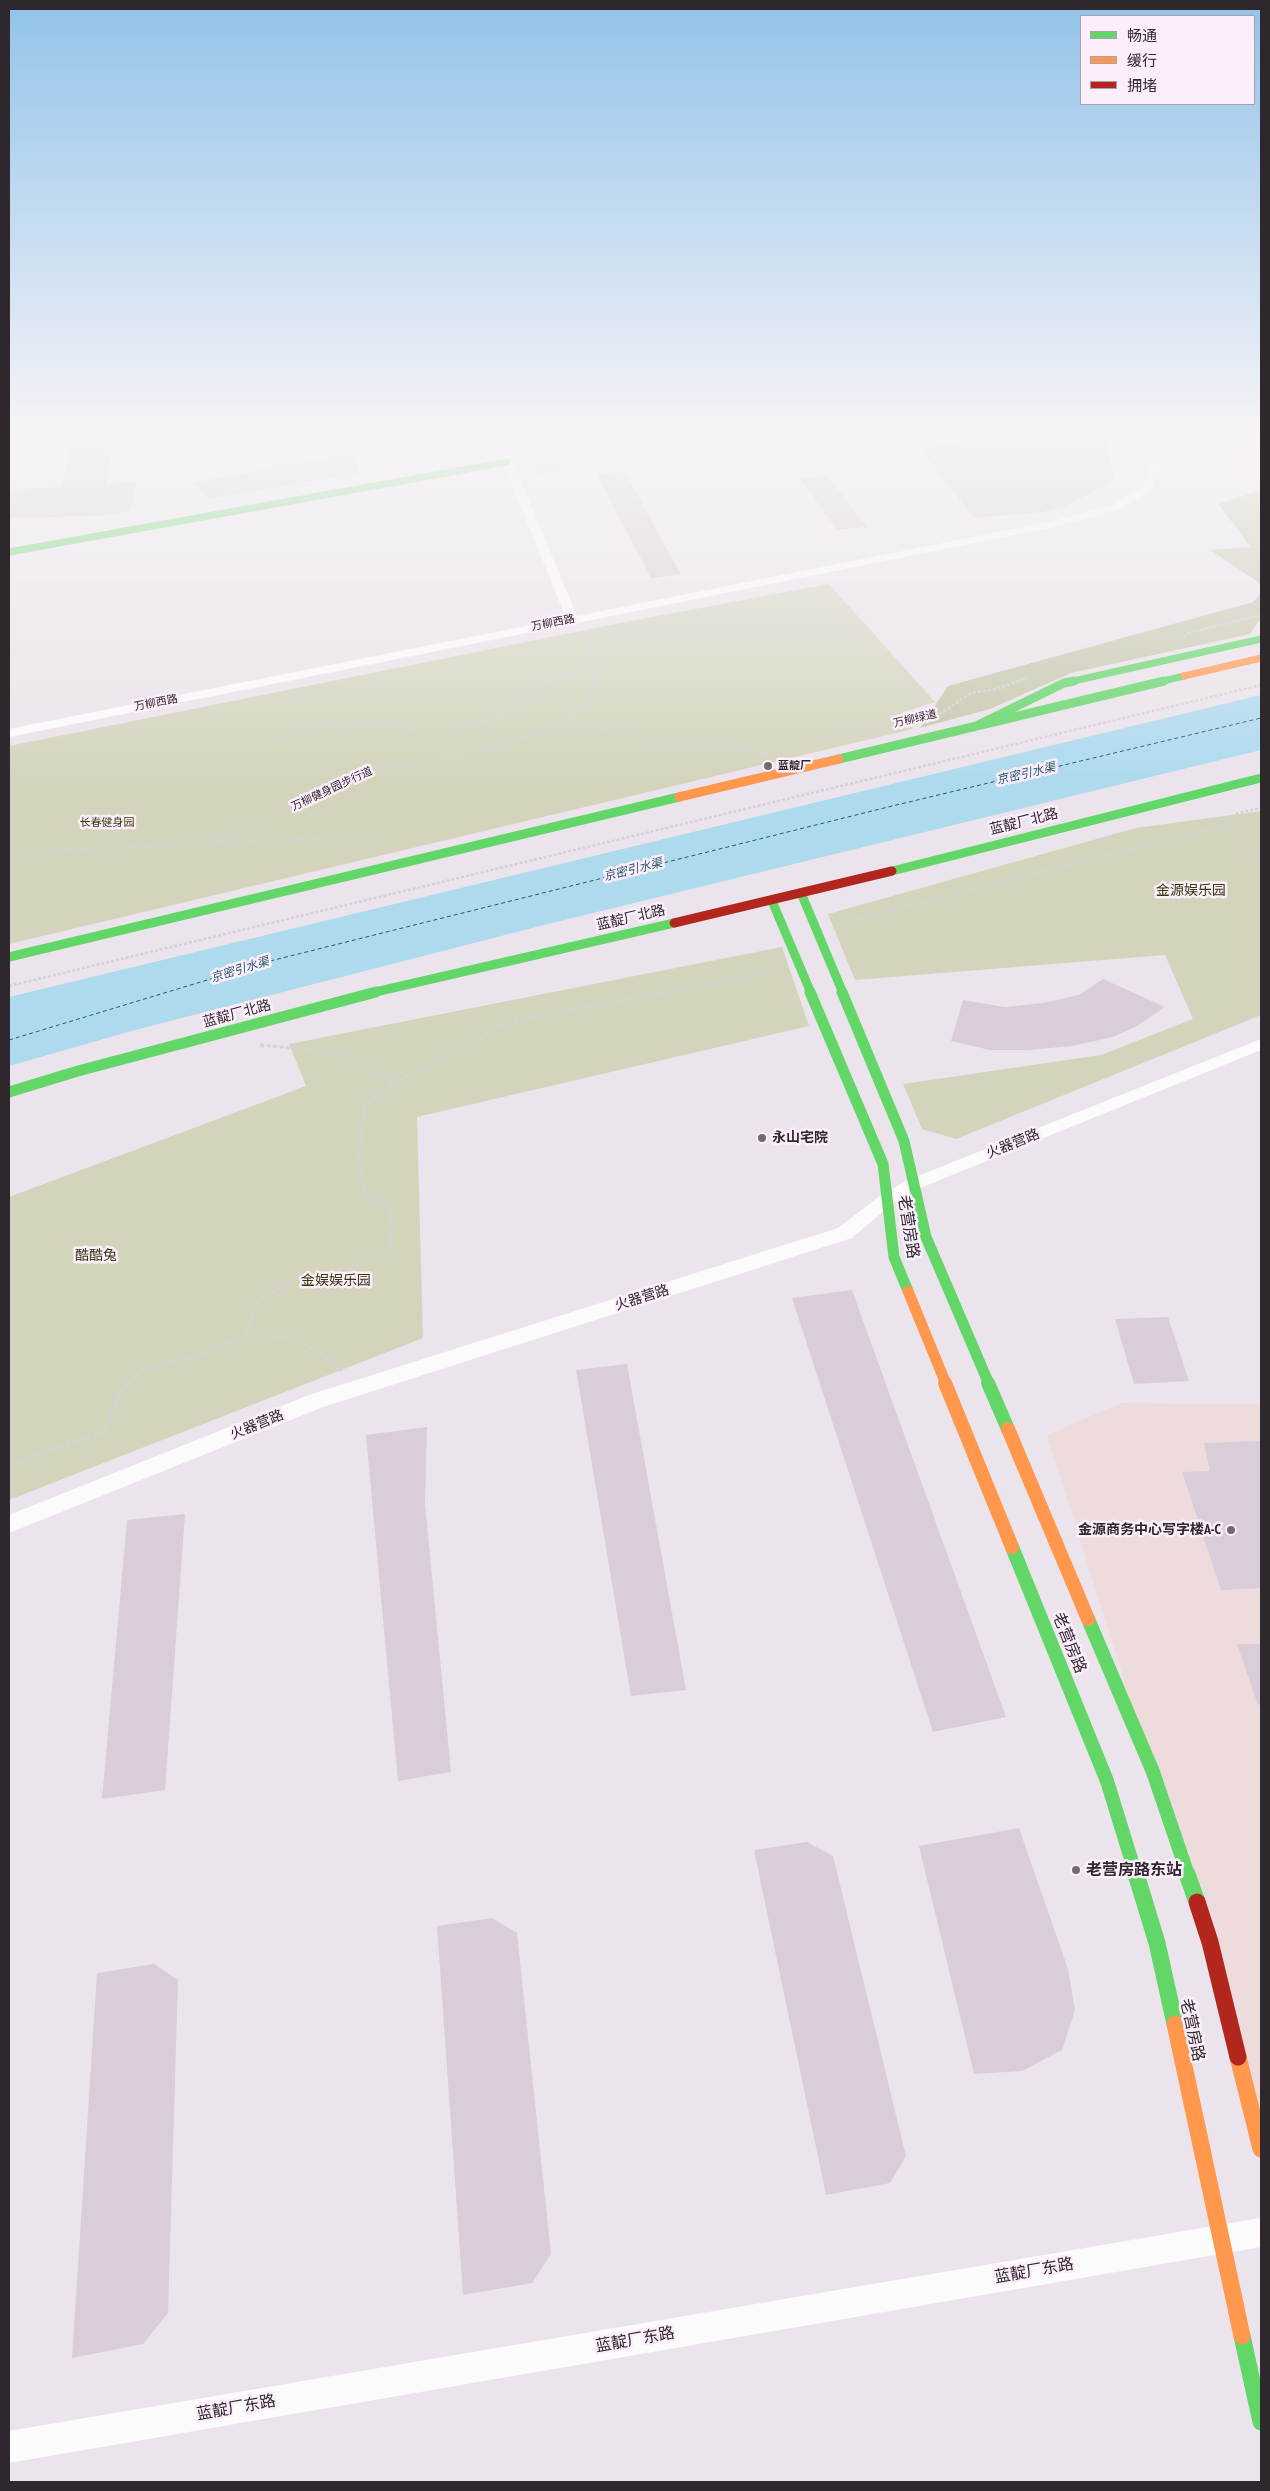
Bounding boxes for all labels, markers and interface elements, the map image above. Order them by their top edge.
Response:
legend [1080,15,1255,105]
text: 畅通 [1127,26,1157,45]
text: 缓行 [1127,51,1157,70]
text: 拥堵 [1127,76,1157,95]
street label: 万柳西路 [530,612,576,634]
street label: 万柳西路 [133,692,179,714]
street label: 万柳绿道 [892,708,938,730]
place label: 蓝靛厂 [778,759,811,773]
marker: 蓝靛厂 [762,760,774,772]
water label: 京密引水渠 [995,760,1057,788]
street label: 万柳健身园步行道 [289,764,375,814]
street label: 蓝靛厂北路 [988,805,1060,839]
park label: 长春健身园 [80,816,134,830]
water label: 京密引水渠 [602,856,664,884]
park label: 金源娱乐园 [1156,883,1226,899]
street label: 蓝靛厂北路 [595,902,667,934]
water label: 京密引水渠 [209,954,271,986]
street label: 蓝靛厂北路 [201,997,273,1031]
street label: 火器营路 [984,1126,1042,1162]
place label: 永山宅院 [772,1130,828,1146]
marker: 永山宅院 [756,1132,768,1144]
street label: 老营房路 [894,1194,922,1260]
park label: 酷酷兔 [75,1248,117,1264]
park label: 金娱娱乐园 [301,1273,371,1289]
street label: 火器营路 [613,1282,671,1314]
street label: 火器营路 [228,1407,286,1443]
place label: 金源商务中心写字楼A-C [1078,1522,1221,1538]
marker: 金源商务中心写字楼A-C [1225,1524,1237,1536]
street label: 老营房路 [1048,1610,1090,1676]
place label: 老营房路东站 [1086,1860,1182,1880]
marker: 老营房路东站 [1070,1864,1082,1876]
street label: 老营房路 [1176,1997,1208,2063]
street label: 蓝靛厂东路 [993,2255,1075,2287]
street label: 蓝靛厂东路 [594,2324,676,2356]
street label: 蓝靛厂东路 [195,2392,277,2424]

